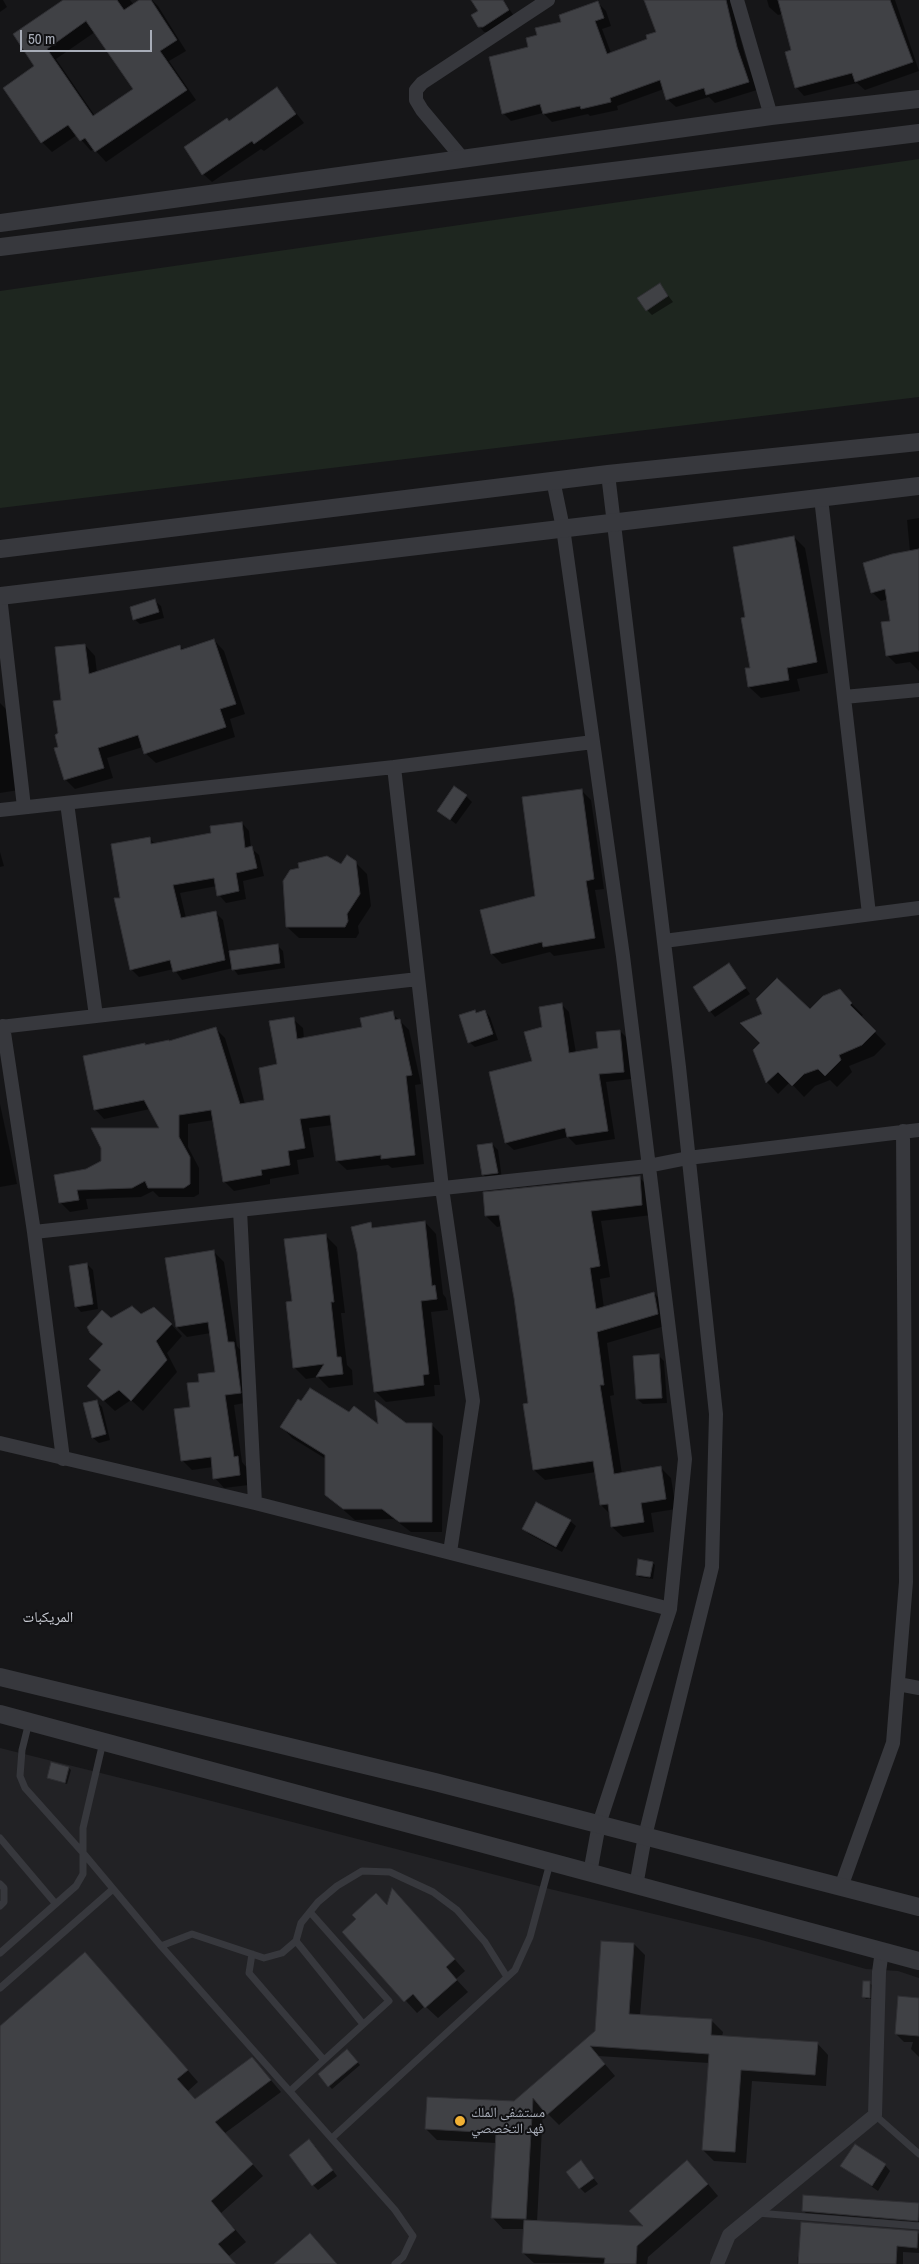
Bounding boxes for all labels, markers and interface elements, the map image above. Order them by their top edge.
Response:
scale bar [22,20,155,52]
text: 50 m [28,28,55,49]
district label: المريكبات [23,1609,73,1627]
place label: مستشفى الملك فهد التخصصي [471,2105,545,2138]
marker: مستشفى الملك فهد التخصصي [453,2114,467,2128]

